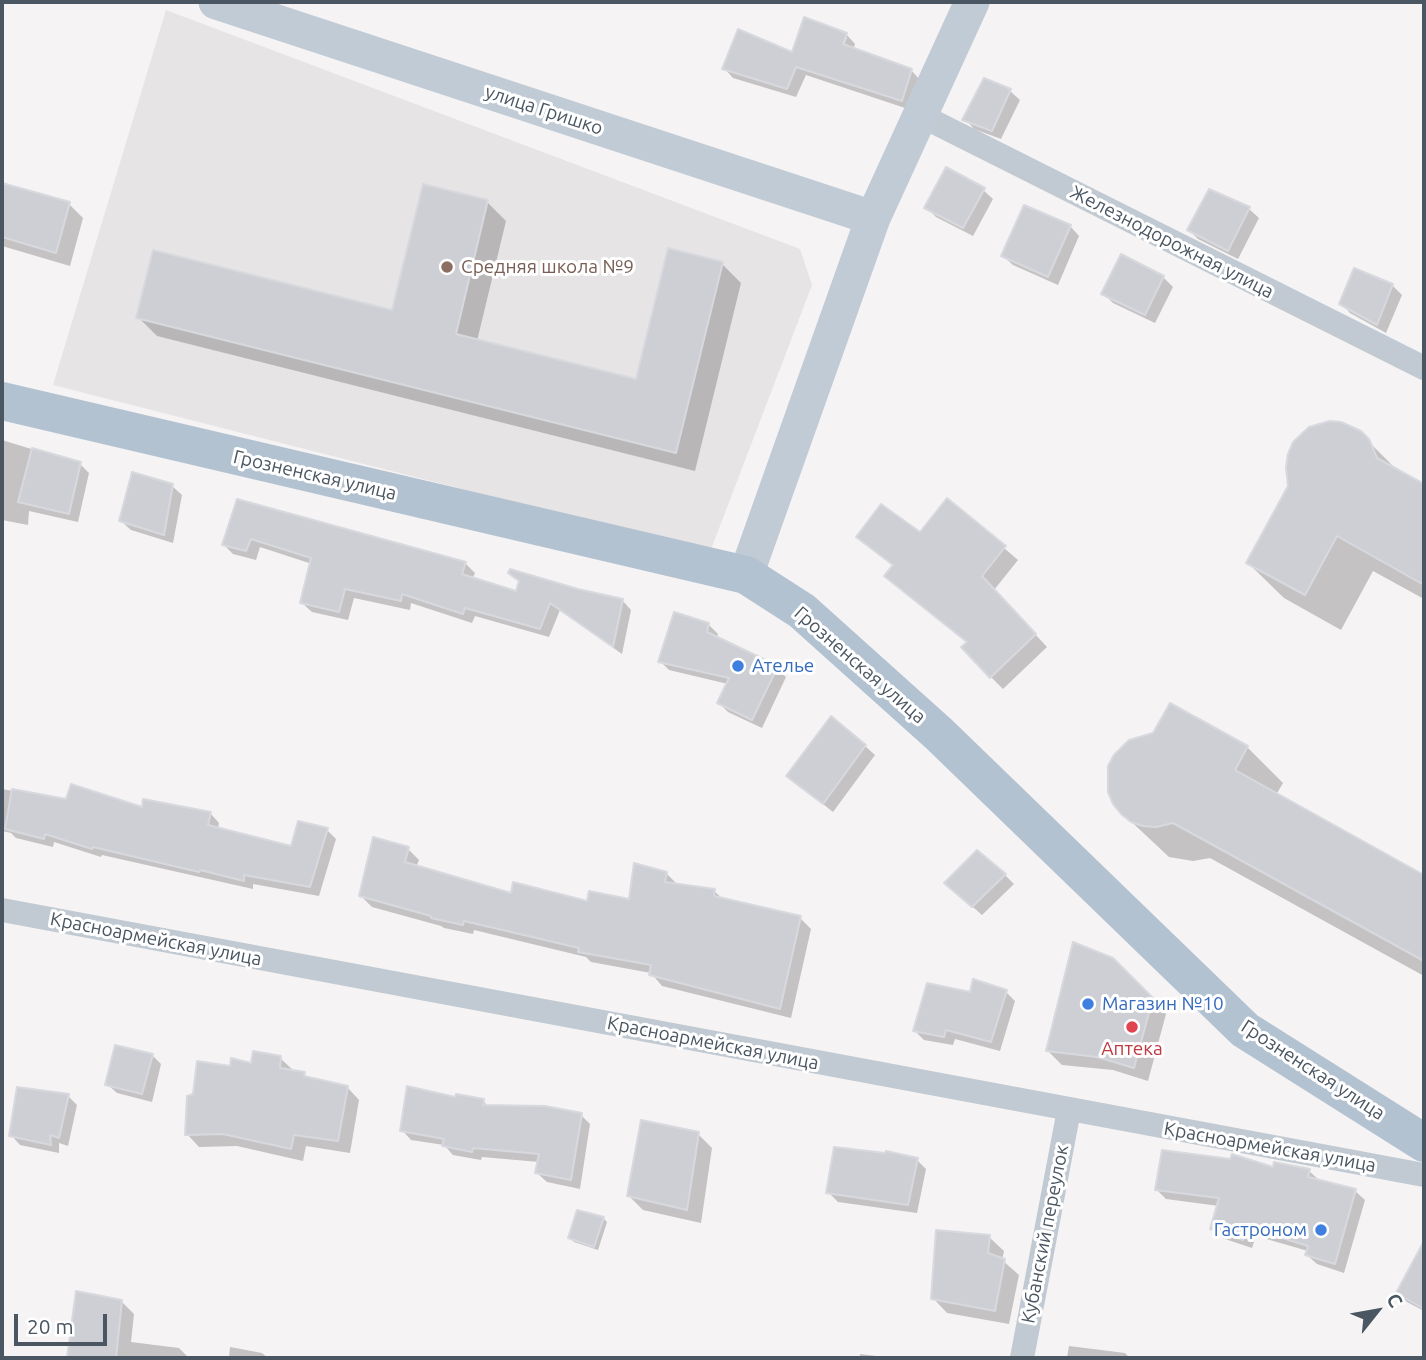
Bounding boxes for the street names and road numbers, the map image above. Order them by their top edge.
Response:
street label: улица Гришко [482,80,606,140]
street label: Железнодорожная улица [1066,181,1278,303]
street label: Грозненская улица [231,445,399,505]
street label: Грозненская улица [790,602,930,728]
street label: Красноармейская улица [48,907,264,971]
street label: Красноармейская улица [605,1011,821,1075]
street label: Грозненская улица [1237,1015,1389,1125]
street label: Красноармейская улица [1162,1117,1378,1177]
street label: Кубанский переулок [1017,1143,1073,1325]

